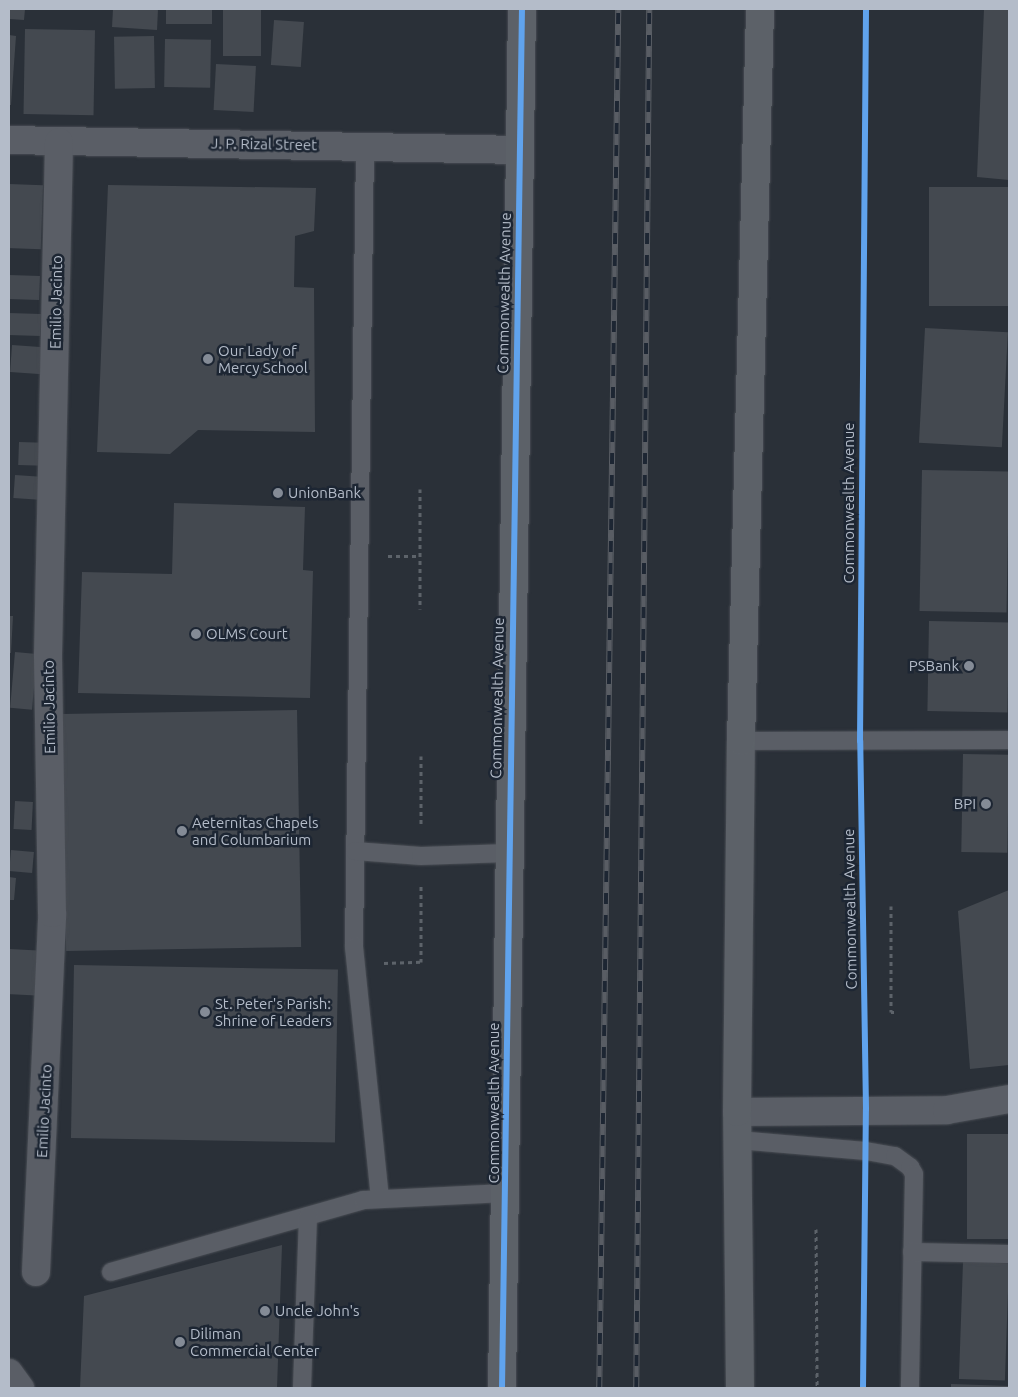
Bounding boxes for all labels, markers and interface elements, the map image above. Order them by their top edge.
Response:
street label: J. P. Rizal Street [211,134,317,154]
street label: Commonwealth Avenue [494,212,514,374]
street label: Emilio Jacinto [46,255,66,349]
place label: Our Lady of Mercy School [218,341,308,376]
marker: Our Lady of Mercy School [202,353,214,365]
street label: Commonwealth Avenue [840,422,858,584]
place label: UnionBank [288,484,361,502]
marker: UnionBank [272,487,284,499]
street label: Commonwealth Avenue [487,617,507,779]
place label: OLMS Court [206,625,288,643]
marker: OLMS Court [190,628,202,640]
place label: PSBank [909,657,959,675]
street label: Emilio Jacinto [39,660,59,754]
marker: PSBank [963,660,975,672]
place label: BPI [954,795,976,813]
marker: BPI [980,798,992,810]
place label: Aeternitas Chapels and Columbarium [192,813,319,848]
marker: Aeternitas Chapels and Columbarium [176,825,188,837]
street label: Commonwealth Avenue [840,828,860,990]
place label: St. Peter's Parish: Shrine of Leaders [215,994,332,1029]
marker: St. Peter's Parish: Shrine of Leaders [199,1006,211,1018]
street label: Commonwealth Avenue [485,1022,503,1184]
street label: Emilio Jacinto [33,1064,55,1158]
place label: Uncle John's [275,1302,360,1320]
marker: Uncle John's [259,1305,271,1317]
place label: Diliman Commercial Center [190,1324,319,1359]
marker: Diliman Commercial Center [174,1336,186,1348]

